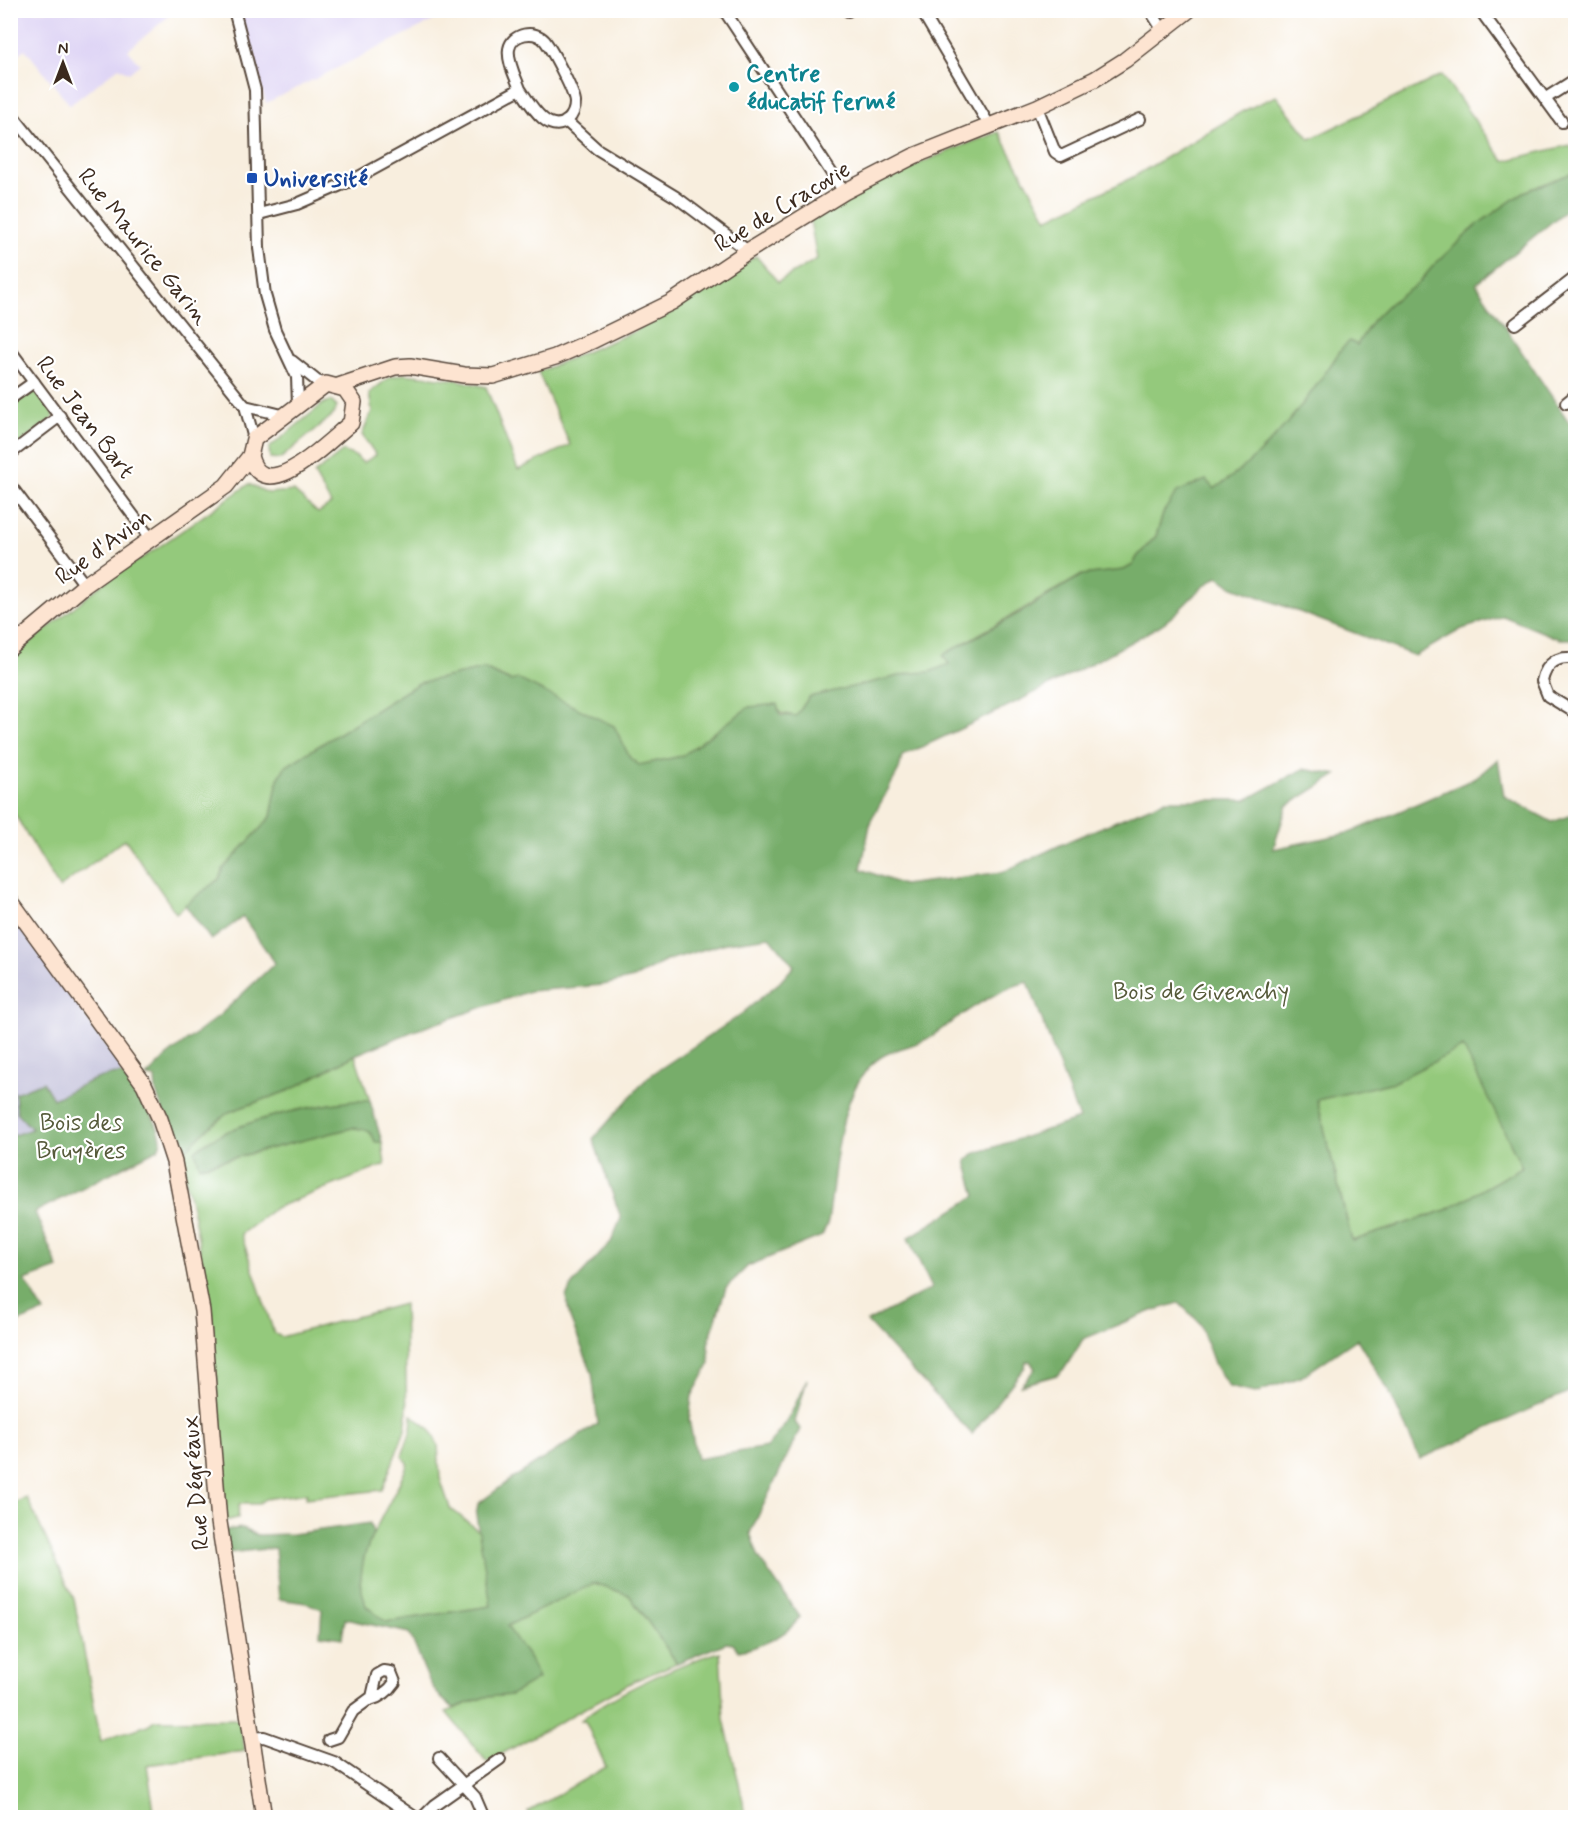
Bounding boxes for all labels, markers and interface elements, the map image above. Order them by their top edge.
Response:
north arrow [33,33,93,93]
text: N [58,39,68,60]
place label: Centre éducatif fermé [746,59,896,118]
marker: Centre éducatif fermé [727,80,741,94]
street label: Rue de Cracovie [709,154,857,260]
street label: Rue Maurice Garin [70,162,216,332]
place label: Université [264,164,368,195]
marker: Université [245,171,259,185]
street label: Rue Jean Bart [28,350,141,486]
street label: Rue d'Avion [49,502,159,593]
park label: Bois de Givenchy [1113,977,1289,1008]
park label: Bois des Bruyères [36,1108,126,1167]
street label: Rue Dégréaux [175,1414,218,1551]

